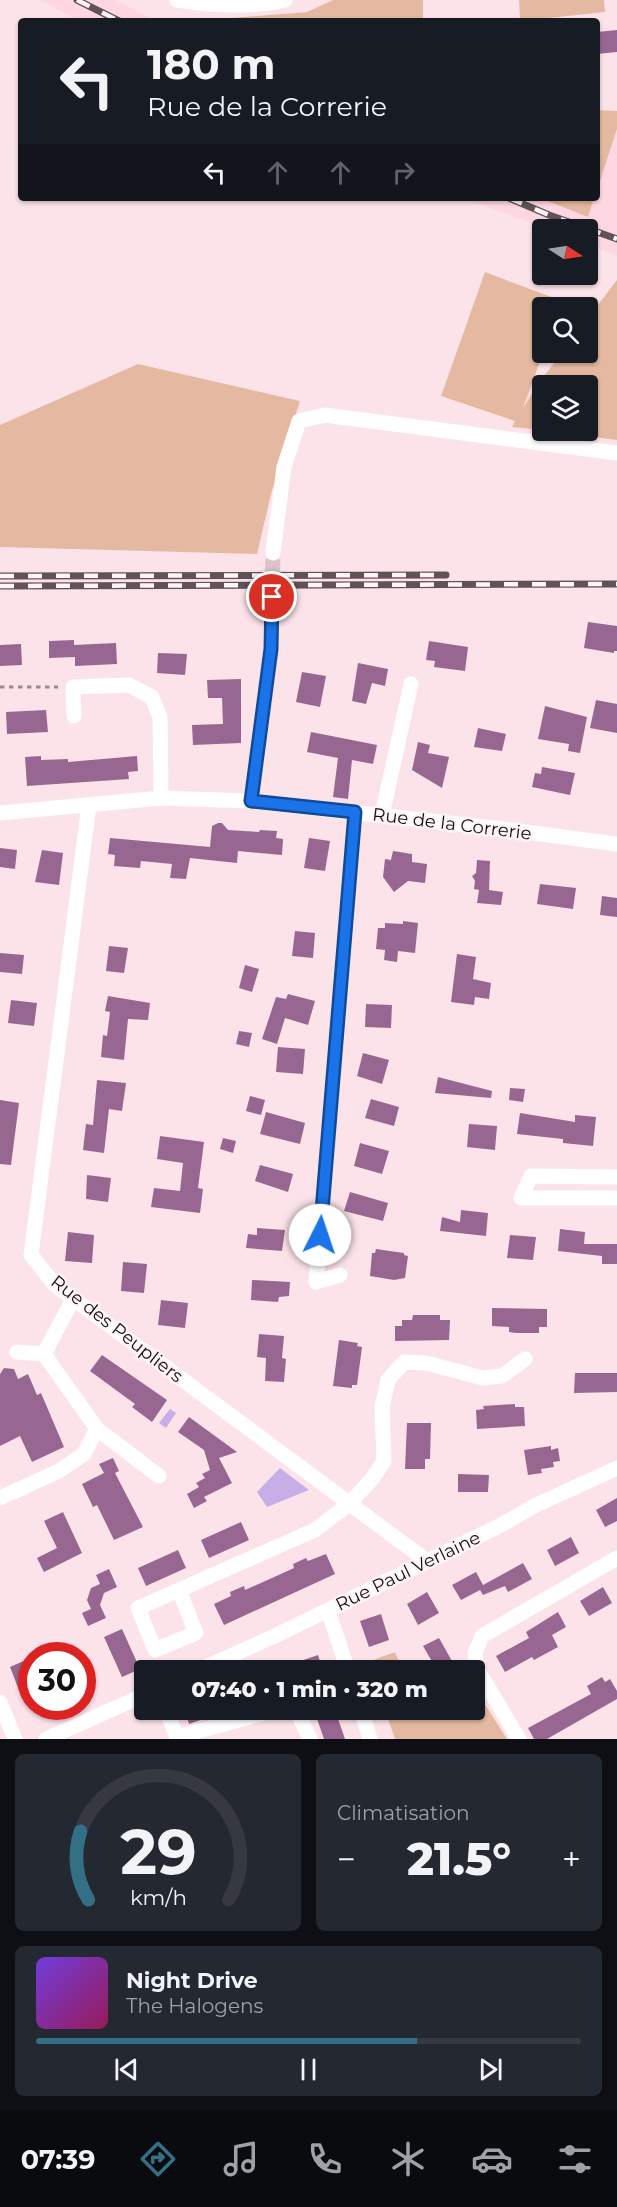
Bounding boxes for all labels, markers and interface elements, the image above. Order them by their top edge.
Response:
text: 180 m [147,38,276,90]
icon: left [48,42,126,120]
text: Rue de la Correrie [147,90,387,123]
icon: left [198,156,231,189]
icon: ahead [261,156,294,189]
icon: ahead [324,156,357,189]
icon: right [387,156,420,189]
north arrow [532,219,598,285]
map controls [532,219,598,441]
button: search [532,297,598,363]
button: layers [532,375,598,441]
pin [246,571,297,622]
icon: arrive [255,580,288,613]
street label: Rue de la Correrie [371,803,533,845]
position arrow [288,1203,352,1267]
street label: Rue des Peupliers [47,1271,188,1388]
street label: Rue Paul Verlaine [332,1526,484,1616]
speed limit sign: 30 [18,1642,96,1720]
text: 07:40 · 1 min · 320 m [191,1676,428,1703]
text: Climatisation [337,1801,470,1825]
text: 29 [120,1814,196,1890]
text: 21.5° [407,1831,511,1886]
text: − [337,1839,356,1879]
text: + [562,1839,581,1879]
text: km/h [129,1884,187,1910]
text: Night Drive [126,1967,258,1994]
text: The Halogens [126,1994,263,2018]
icon: previous [110,2053,143,2086]
icon: pause [292,2053,325,2086]
icon: next [474,2053,507,2086]
icon: directions [137,2138,179,2180]
icon: music [220,2138,262,2180]
icon: phone [304,2138,346,2180]
icon: climate [387,2138,429,2180]
icon: car [471,2138,513,2180]
icon: filters [554,2138,596,2180]
text: 07:39 [21,2143,95,2176]

